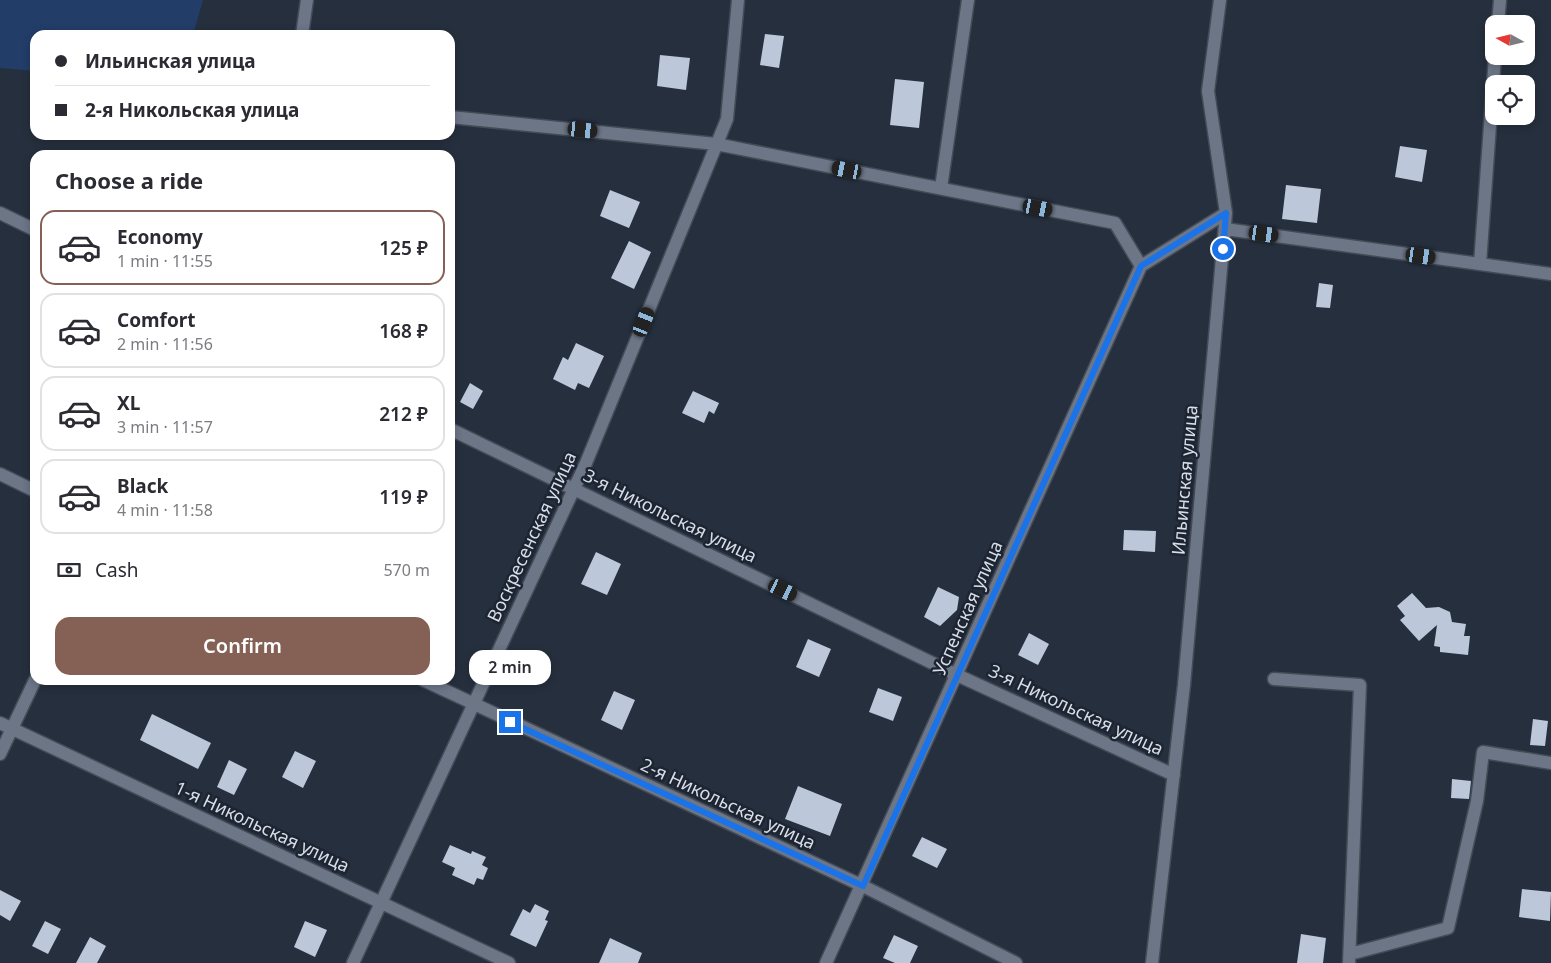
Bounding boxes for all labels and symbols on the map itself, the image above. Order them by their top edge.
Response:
north arrow [1485,15,1535,65]
car [567,121,598,139]
car [830,160,863,180]
car [1021,198,1054,218]
car [1248,224,1279,244]
route start [1212,238,1234,260]
car [1405,246,1436,266]
car [631,305,656,339]
street label: Ильинская улица [1165,404,1203,556]
street label: Воскресенская улица [481,447,581,626]
street label: 3-я Никольская улица [580,463,761,568]
street label: Успенская улица [927,537,1008,679]
car [766,577,799,603]
callout: 2 min [469,650,551,684]
street label: 3-я Никольская улица [985,658,1168,760]
route end [499,711,521,733]
street label: 2-я Никольская улица [637,752,820,854]
street label: 1-я Никольская улица [171,775,354,877]

